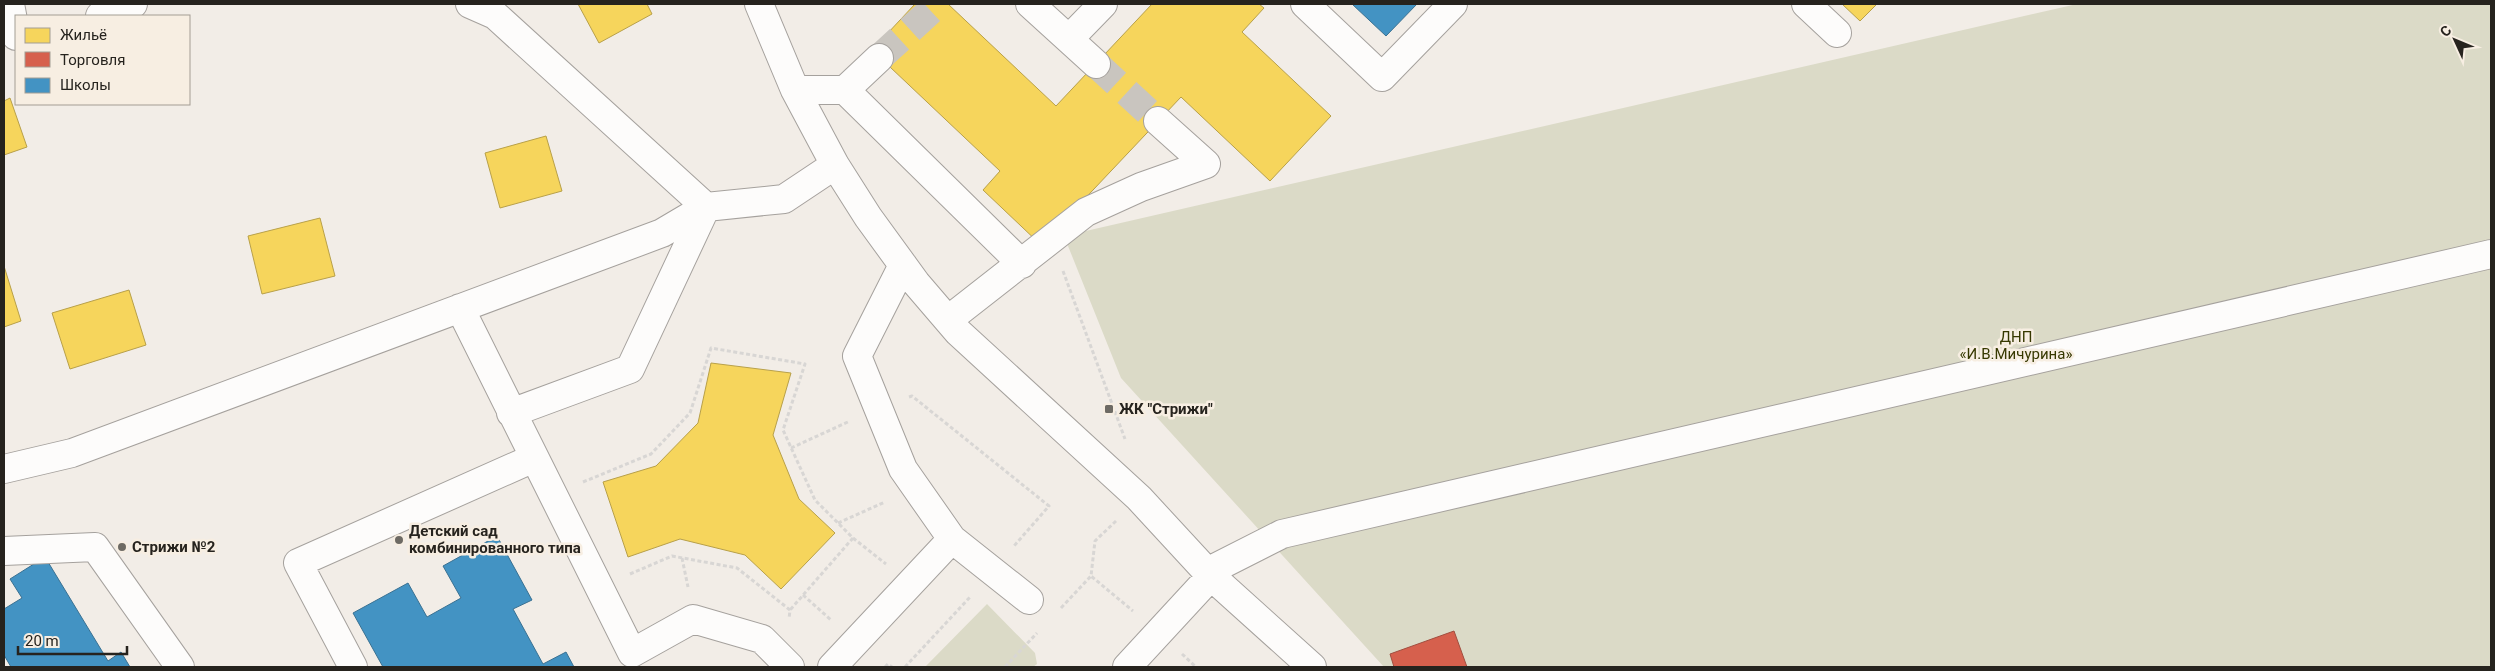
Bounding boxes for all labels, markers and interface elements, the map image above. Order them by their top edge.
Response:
legend [15,15,190,105]
north arrow [2430,15,2480,65]
text: С [2437,22,2455,40]
text: Жильё [60,26,107,44]
text: Торговля [60,51,125,69]
text: Школы [60,76,111,94]
park label: ДНП «И.В.Мичурина» [1960,328,2072,363]
place label: ЖК "Стрижи" [1119,400,1213,418]
marker: ЖК "Стрижи" [1103,403,1115,415]
place label: Детский сад комбинированного типа [409,522,581,557]
marker: Детский сад комбинированного типа [393,534,405,546]
place label: Стрижи №2 [132,538,216,556]
marker: Стрижи №2 [116,541,128,553]
scale bar [18,624,126,656]
text: 20 m [25,632,59,650]

